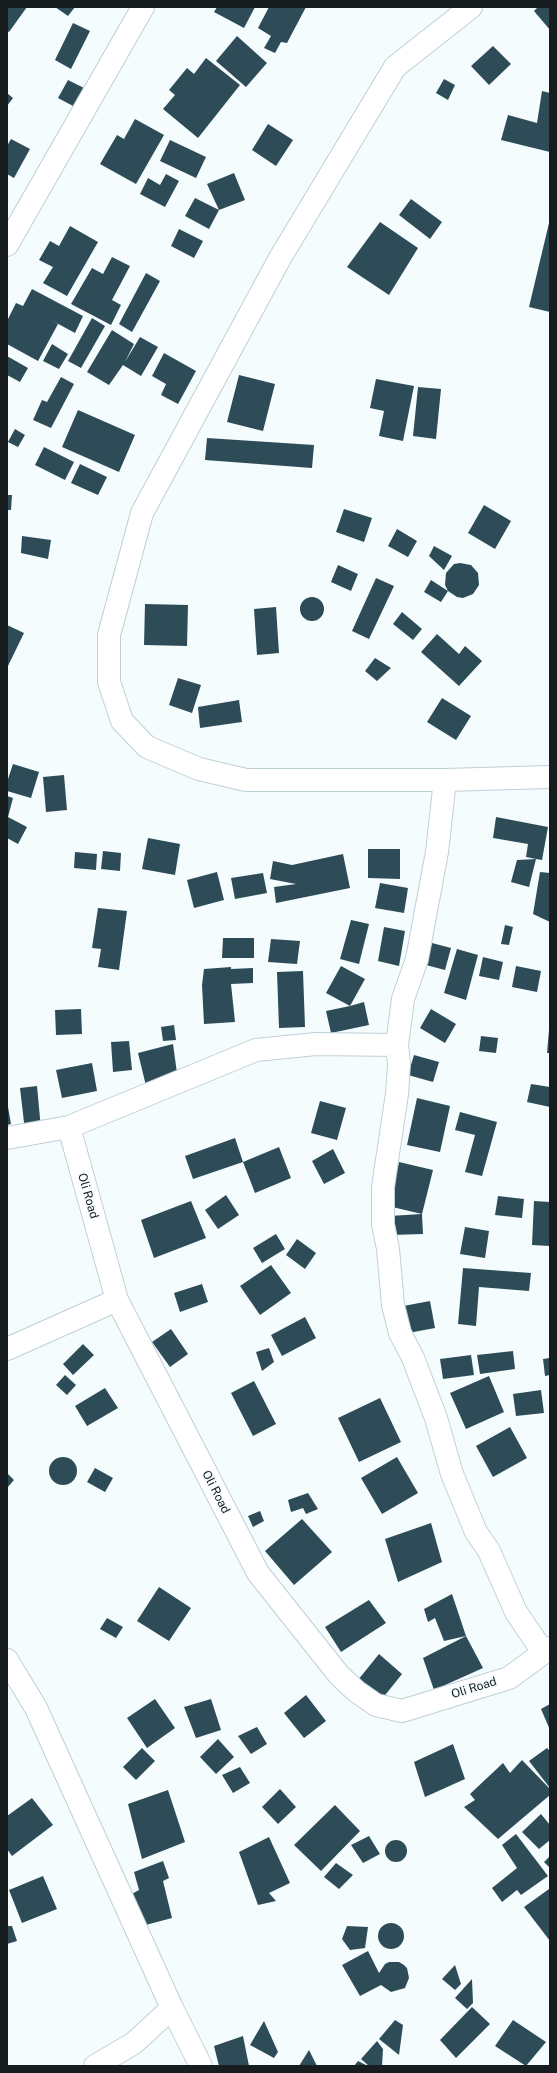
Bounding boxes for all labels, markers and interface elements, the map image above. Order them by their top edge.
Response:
street label: Oli Road [75,1172,101,1220]
street label: Oli Road [199,1468,233,1516]
street label: Oli Road [450,1674,498,1702]

